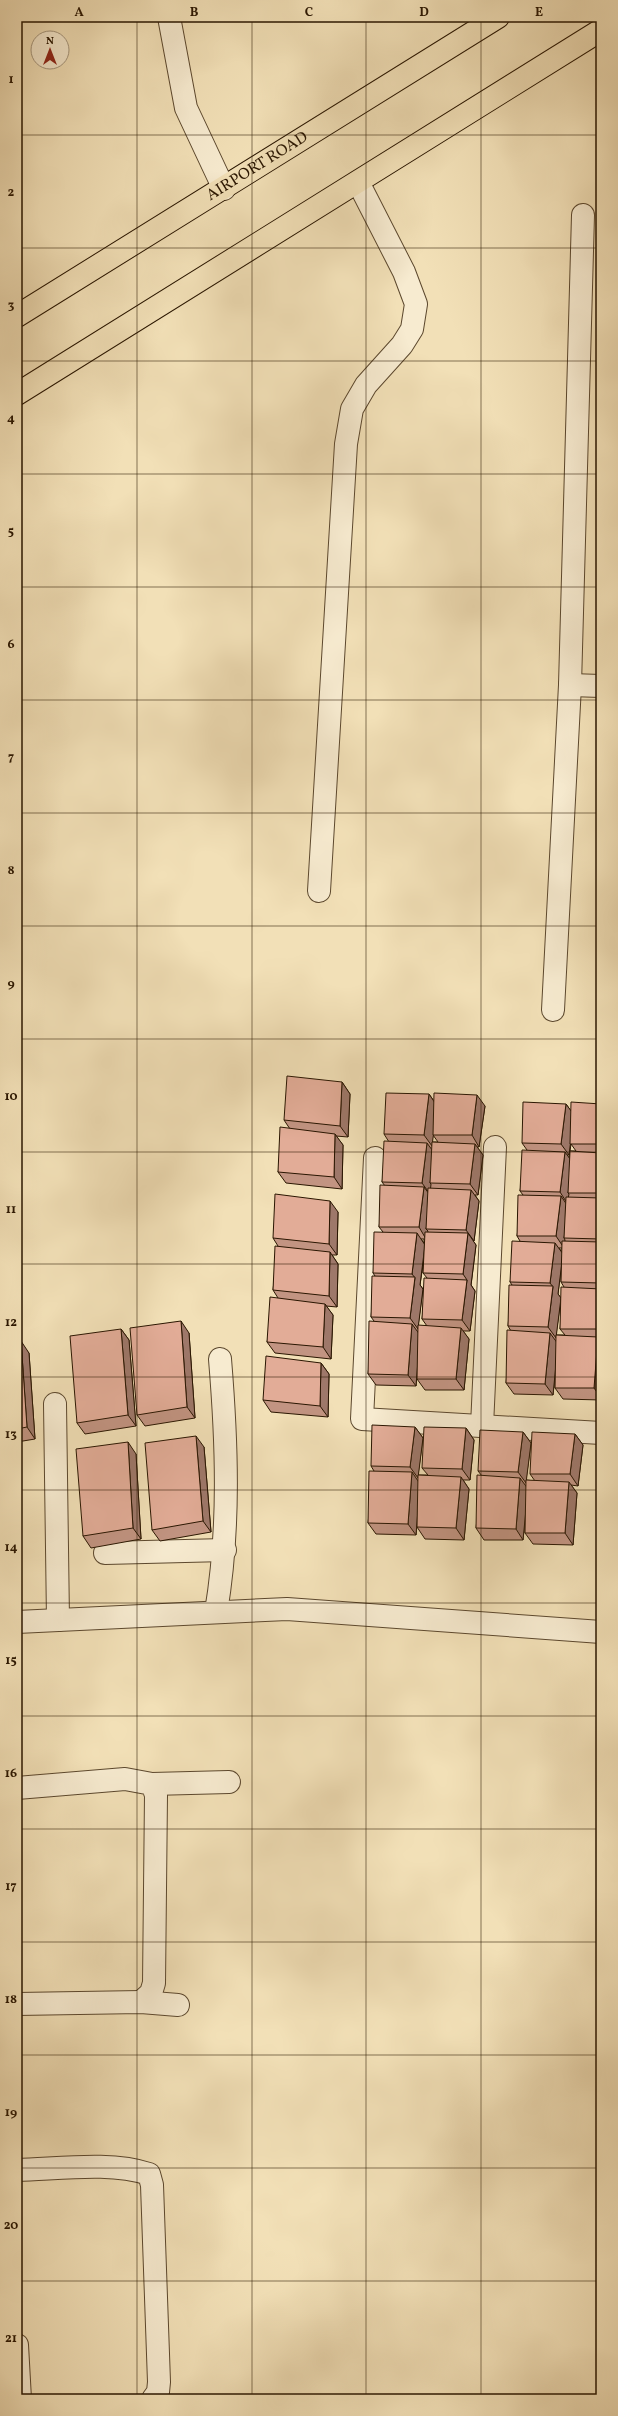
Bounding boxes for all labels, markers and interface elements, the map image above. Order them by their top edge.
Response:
text: A [74,4,84,22]
text: B [190,4,199,22]
text: C [305,4,313,22]
text: D [419,4,429,22]
text: E [535,4,543,22]
north arrow [30,30,70,70]
text: N [46,34,54,49]
text: 1 [8,71,14,89]
street label: AIRPORT ROAD [202,126,313,207]
text: 2 [8,184,15,202]
text: 3 [8,297,15,315]
text: 4 [7,410,15,428]
text: 5 [8,523,14,541]
text: 6 [7,636,15,654]
text: 7 [8,749,14,767]
text: 8 [7,862,15,880]
text: 9 [7,975,15,993]
text: 10 [4,1088,18,1106]
text: 11 [6,1201,16,1219]
text: 12 [5,1314,17,1332]
text: 13 [5,1426,17,1444]
text: 14 [4,1539,18,1557]
text: 15 [5,1652,17,1670]
text: 16 [5,1765,17,1783]
text: 17 [5,1878,17,1896]
text: 18 [5,1991,17,2009]
text: 19 [5,2104,17,2122]
text: 20 [4,2217,18,2235]
text: 21 [5,2330,17,2348]

